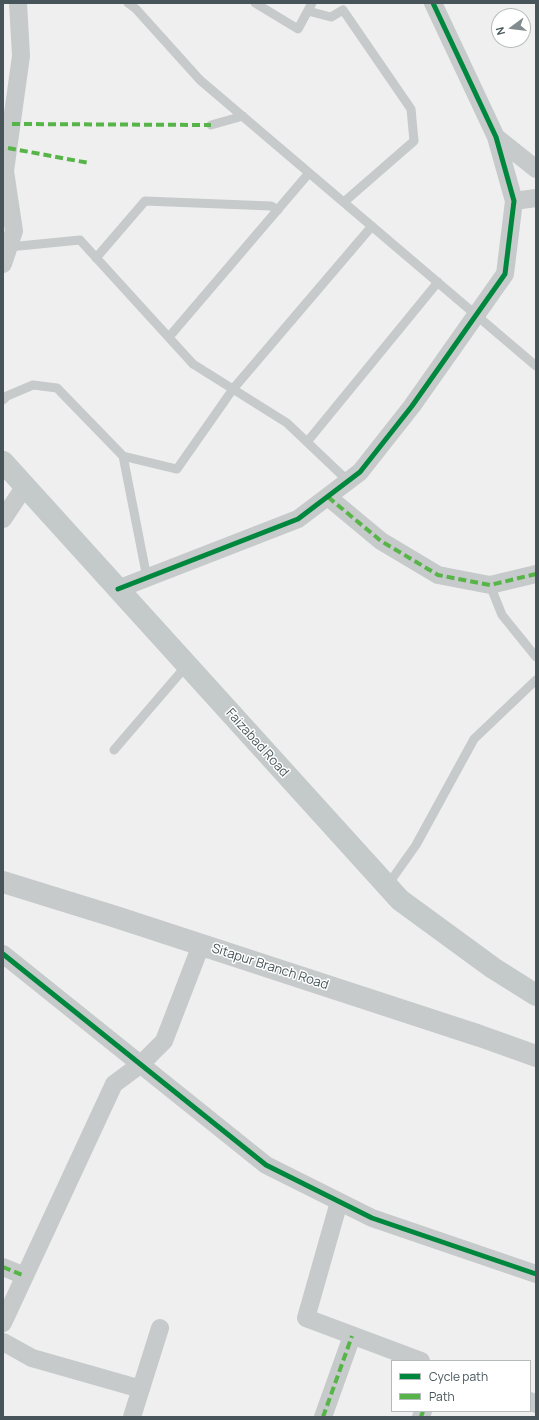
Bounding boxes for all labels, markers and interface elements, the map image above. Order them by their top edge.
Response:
north arrow [491,8,531,48]
text: N [492,25,508,37]
street label: Faizabad Road [222,706,292,780]
street label: Sitapur Branch Road [210,941,330,993]
legend [391,1360,531,1412]
text: Cycle path [429,1368,488,1385]
text: Path [429,1388,455,1405]

